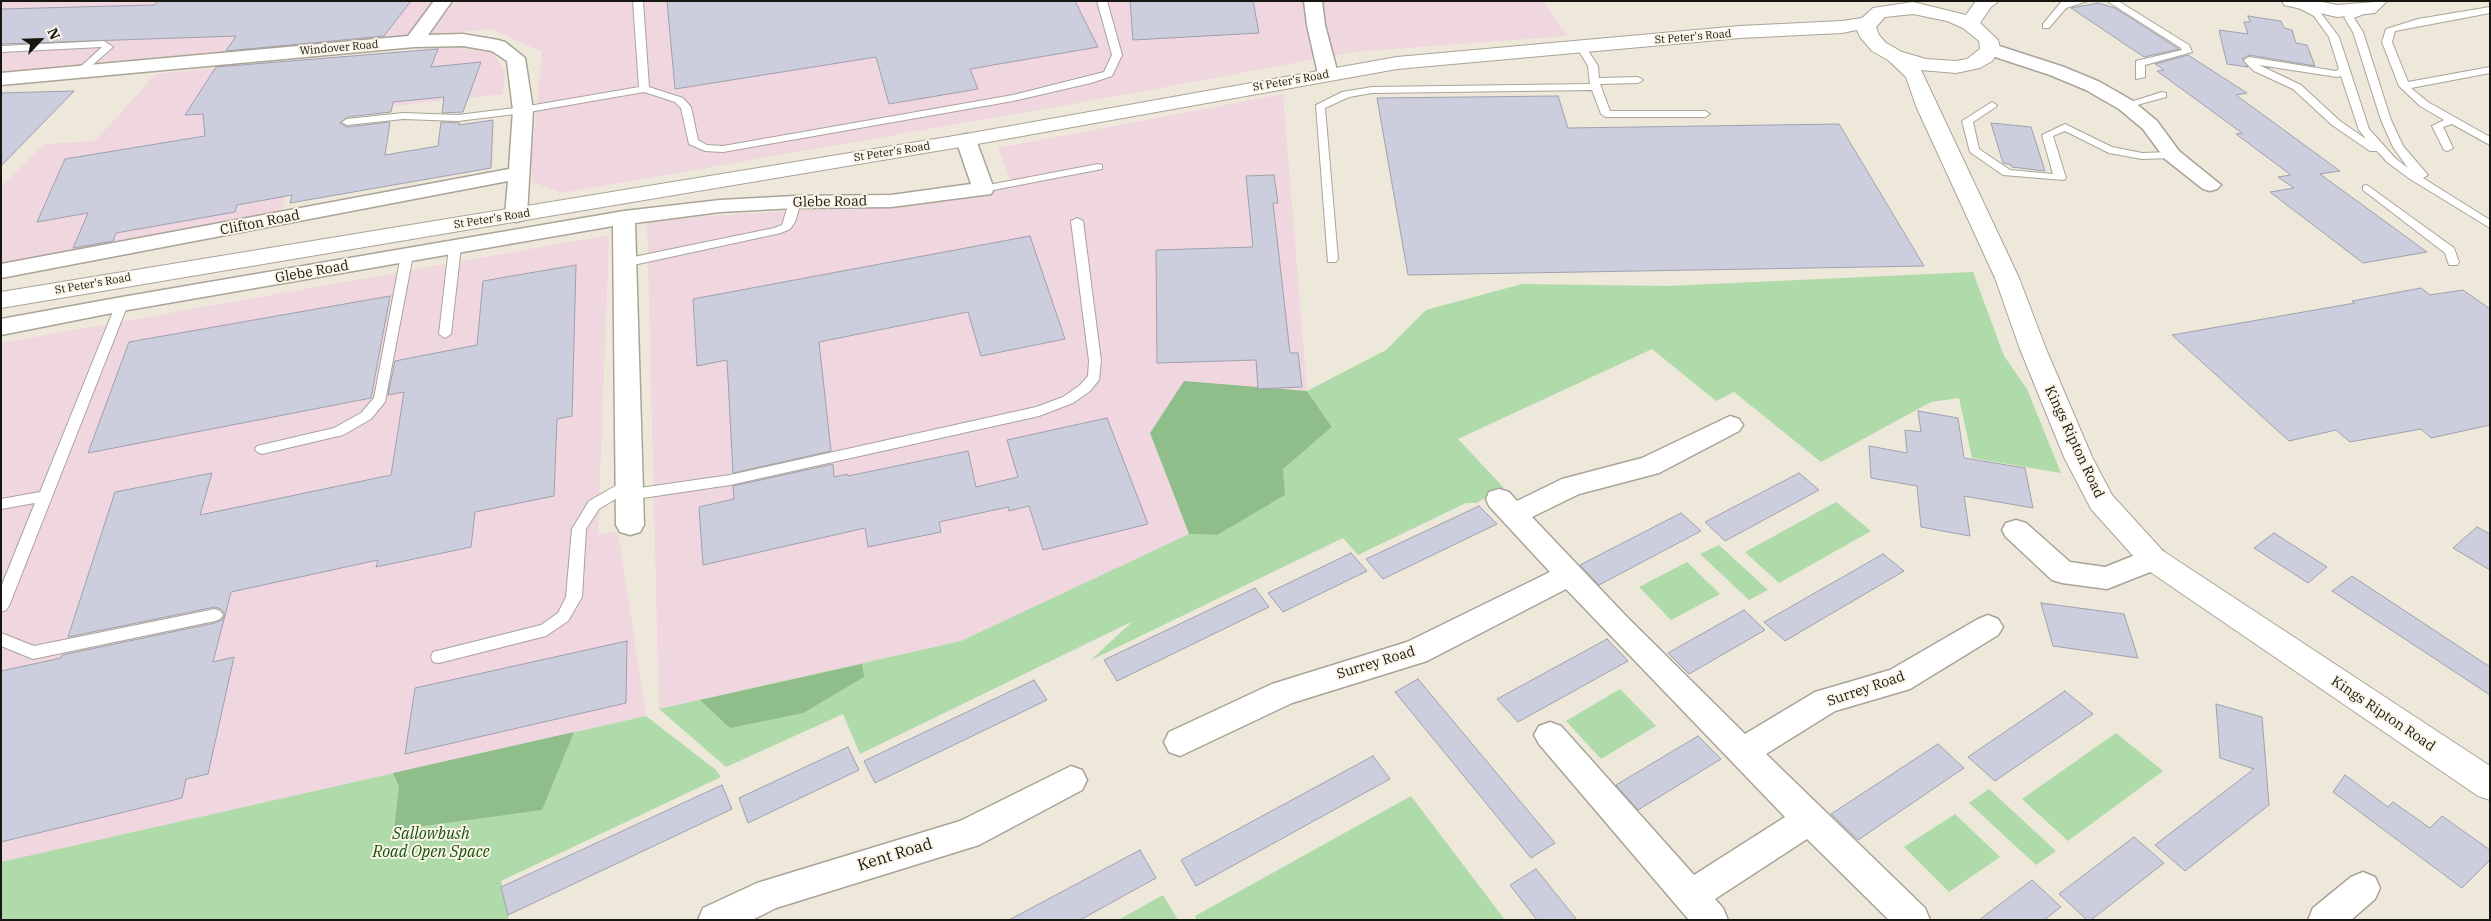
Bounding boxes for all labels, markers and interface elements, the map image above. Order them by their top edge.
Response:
north arrow [15,15,65,65]
text: N [43,25,64,43]
street label: St Peter's Road [1654,27,1732,47]
street label: Windover Road [299,38,379,58]
street label: St Peter's Road [1252,68,1330,94]
street label: St Peter's Road [853,139,931,165]
street label: Glebe Road [793,193,867,211]
street label: St Peter's Road [453,206,531,232]
street label: Clifton Road [219,207,301,239]
street label: Glebe Road [274,257,350,287]
street label: St Peter's Road [54,271,132,297]
street label: Kings Ripton Road [2041,383,2107,501]
street label: Surrey Road [1335,643,1417,683]
street label: Surrey Road [1825,668,1907,710]
street label: Kings Ripton Road [2328,673,2438,755]
park label: Sallowbush Road Open Space [372,824,490,862]
street label: Kent Road [855,835,935,875]

